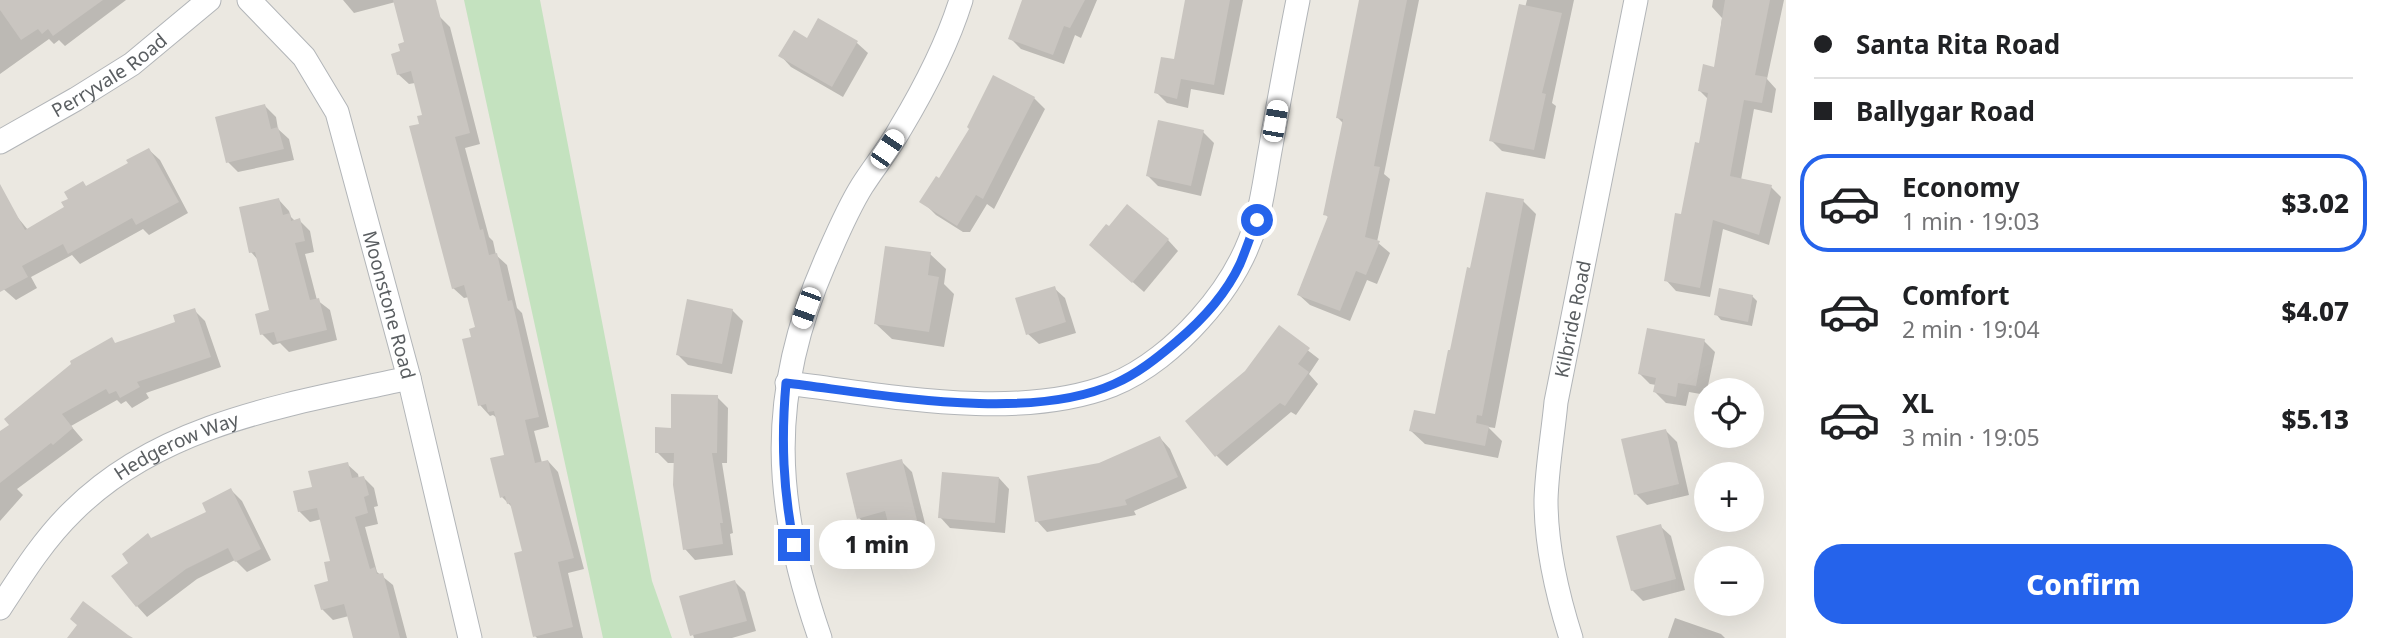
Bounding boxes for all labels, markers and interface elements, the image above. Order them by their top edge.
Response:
text: Santa Rita Road [1856,26,2060,62]
street label: Perryvale Road [47,27,172,123]
text: Ballygar Road [1856,93,2035,129]
car [1262,98,1289,144]
car [867,126,908,172]
text: Economy [1902,169,2020,205]
icon: car [1818,172,1881,235]
text: $3.02 [2282,185,2349,221]
route start [1241,204,1273,236]
text: 1 min · 19:03 [1902,205,2040,237]
street label: Moonstone Road [357,228,422,382]
street label: Kilbride Road [1548,258,1597,380]
text: Comfort [1902,277,2010,313]
icon: car [1818,280,1881,343]
car [789,285,824,331]
text: $4.07 [2282,293,2349,329]
text: 2 min · 19:04 [1902,313,2040,345]
map controls [1694,378,1764,616]
button: locate [1694,378,1764,448]
text: XL [1902,385,1934,421]
icon: car [1818,388,1881,451]
text: $5.13 [2282,401,2349,437]
street label: Hedgerow Way [109,406,242,486]
text: 3 min · 19:05 [1902,421,2040,453]
button: + [1694,462,1764,532]
callout: 1 min [818,520,934,570]
text: 1 min [845,528,909,560]
route end [778,529,810,561]
button: Confirm [1814,544,2353,624]
button: − [1694,546,1764,616]

